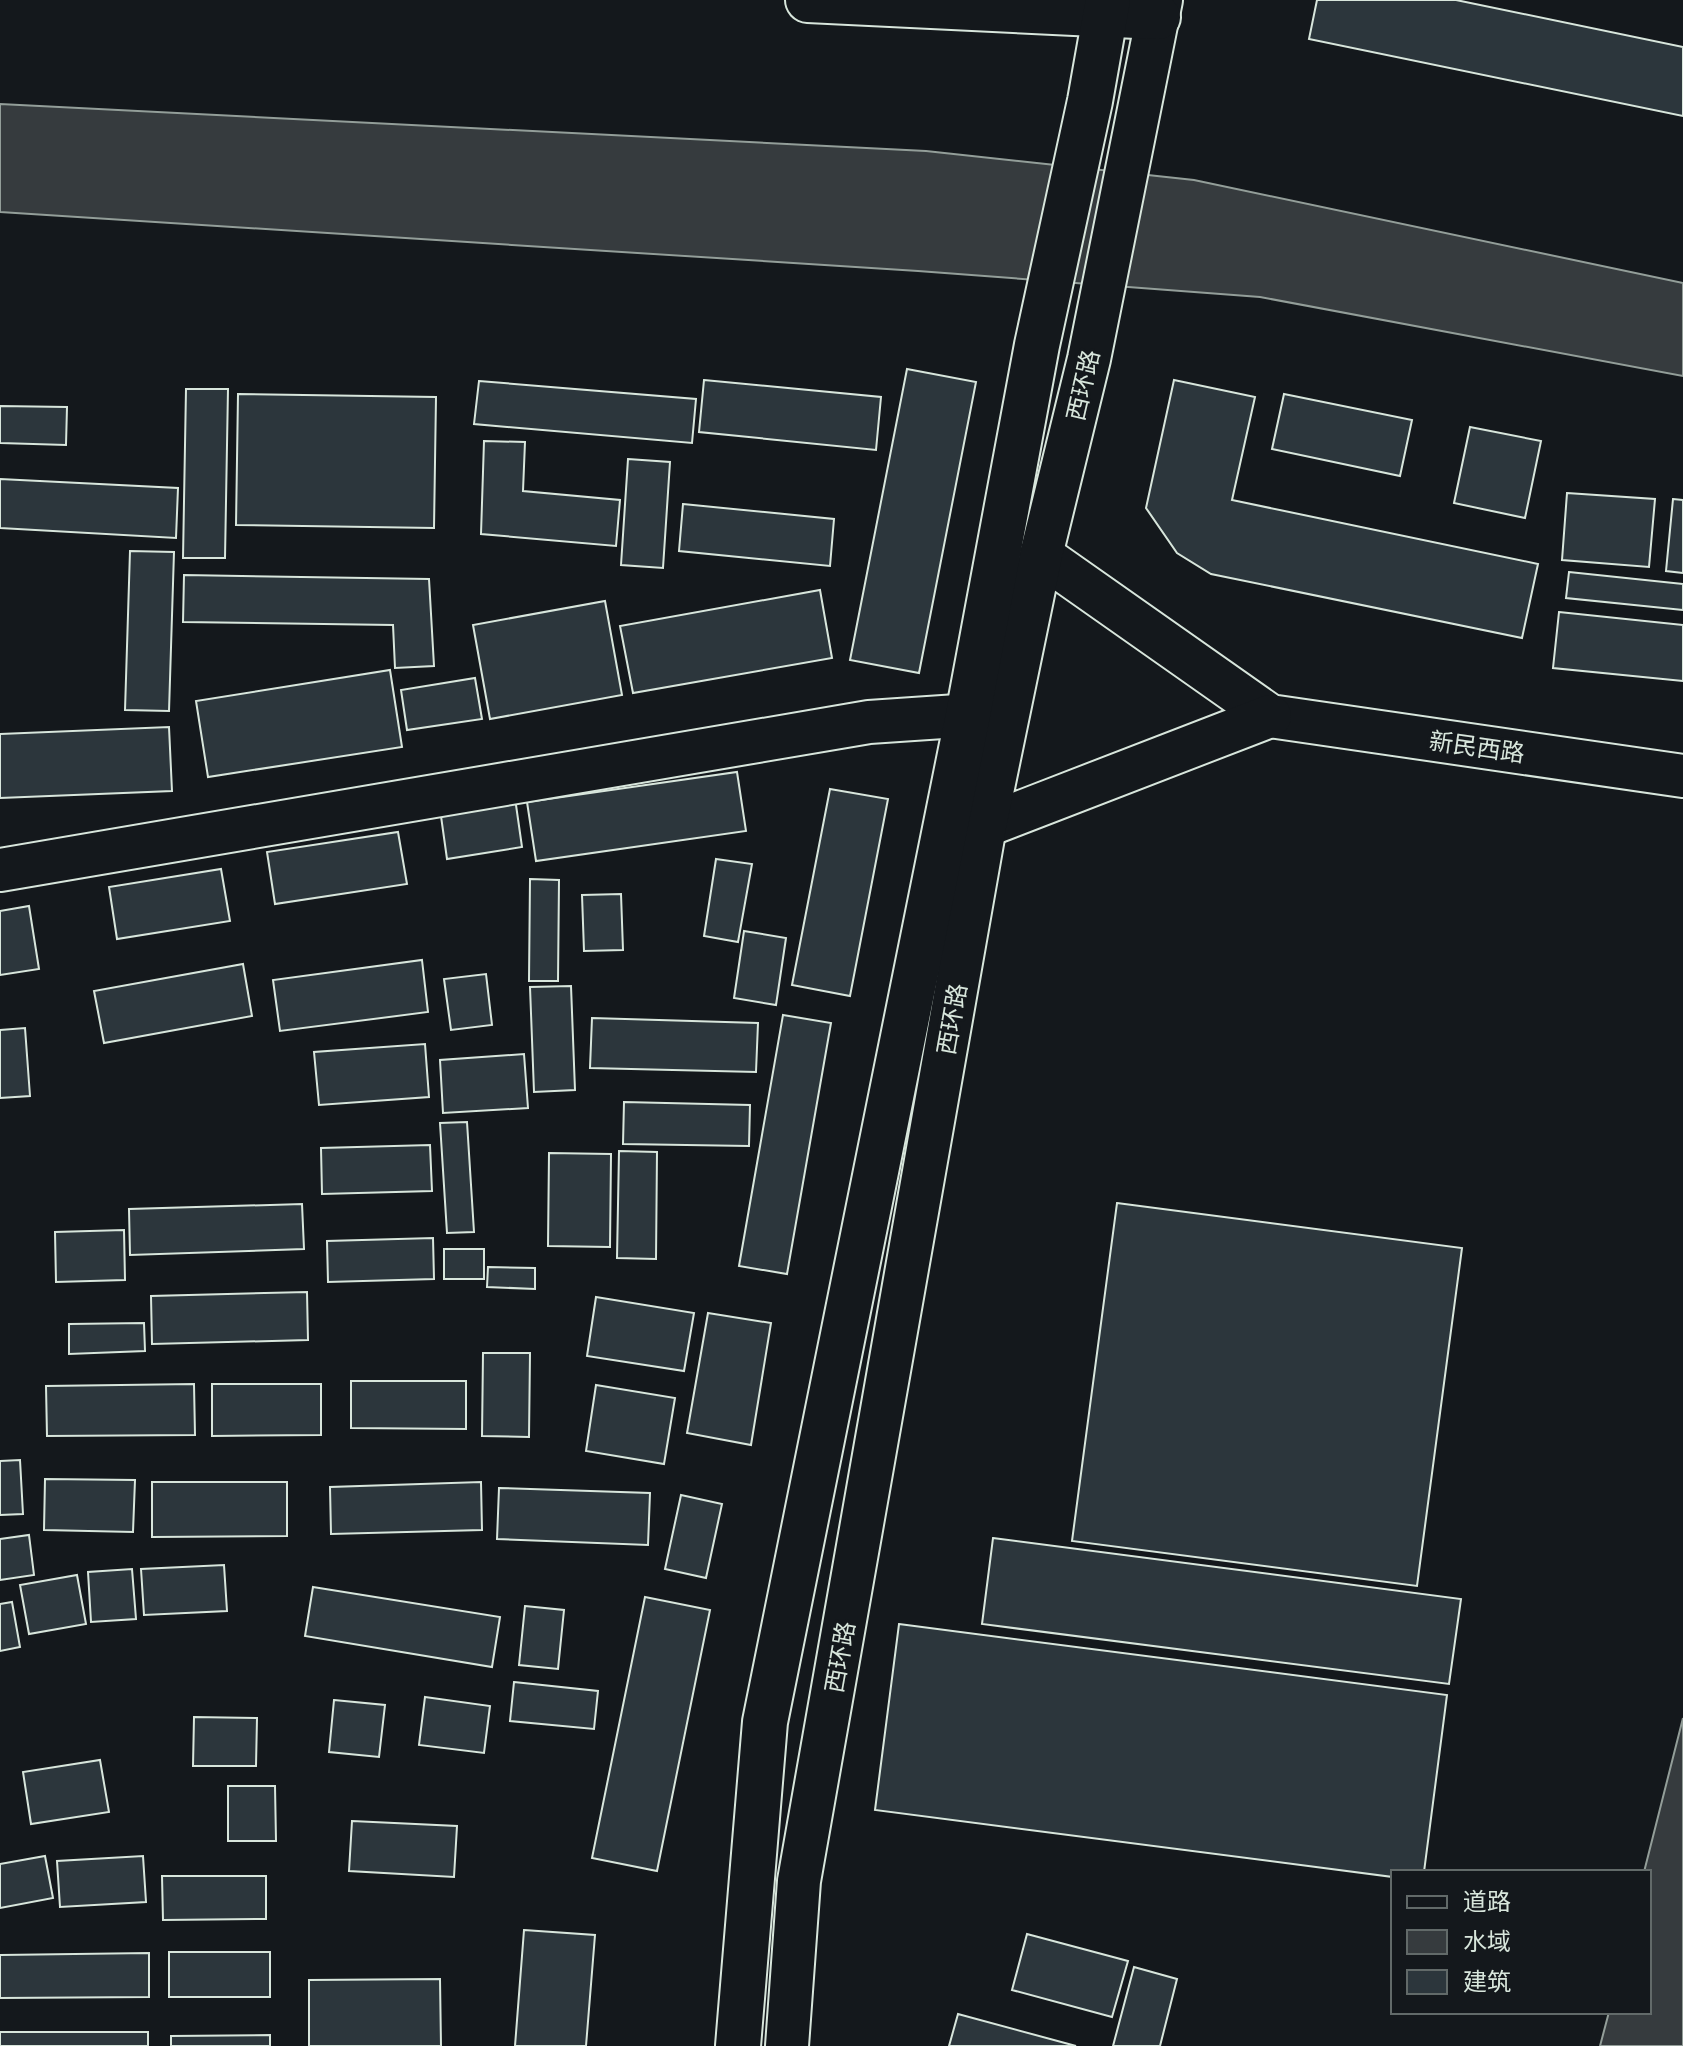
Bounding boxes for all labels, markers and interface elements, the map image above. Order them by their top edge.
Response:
street label: 西环路 [1060,347,1104,423]
street label: 新民西路 [1427,725,1527,767]
street label: 西环路 [930,981,972,1057]
street label: 西环路 [818,1619,860,1695]
legend [1391,1870,1651,2014]
text: 道路 [1463,1886,1511,1915]
text: 水域 [1463,1926,1511,1955]
text: 建筑 [1463,1966,1511,1995]

